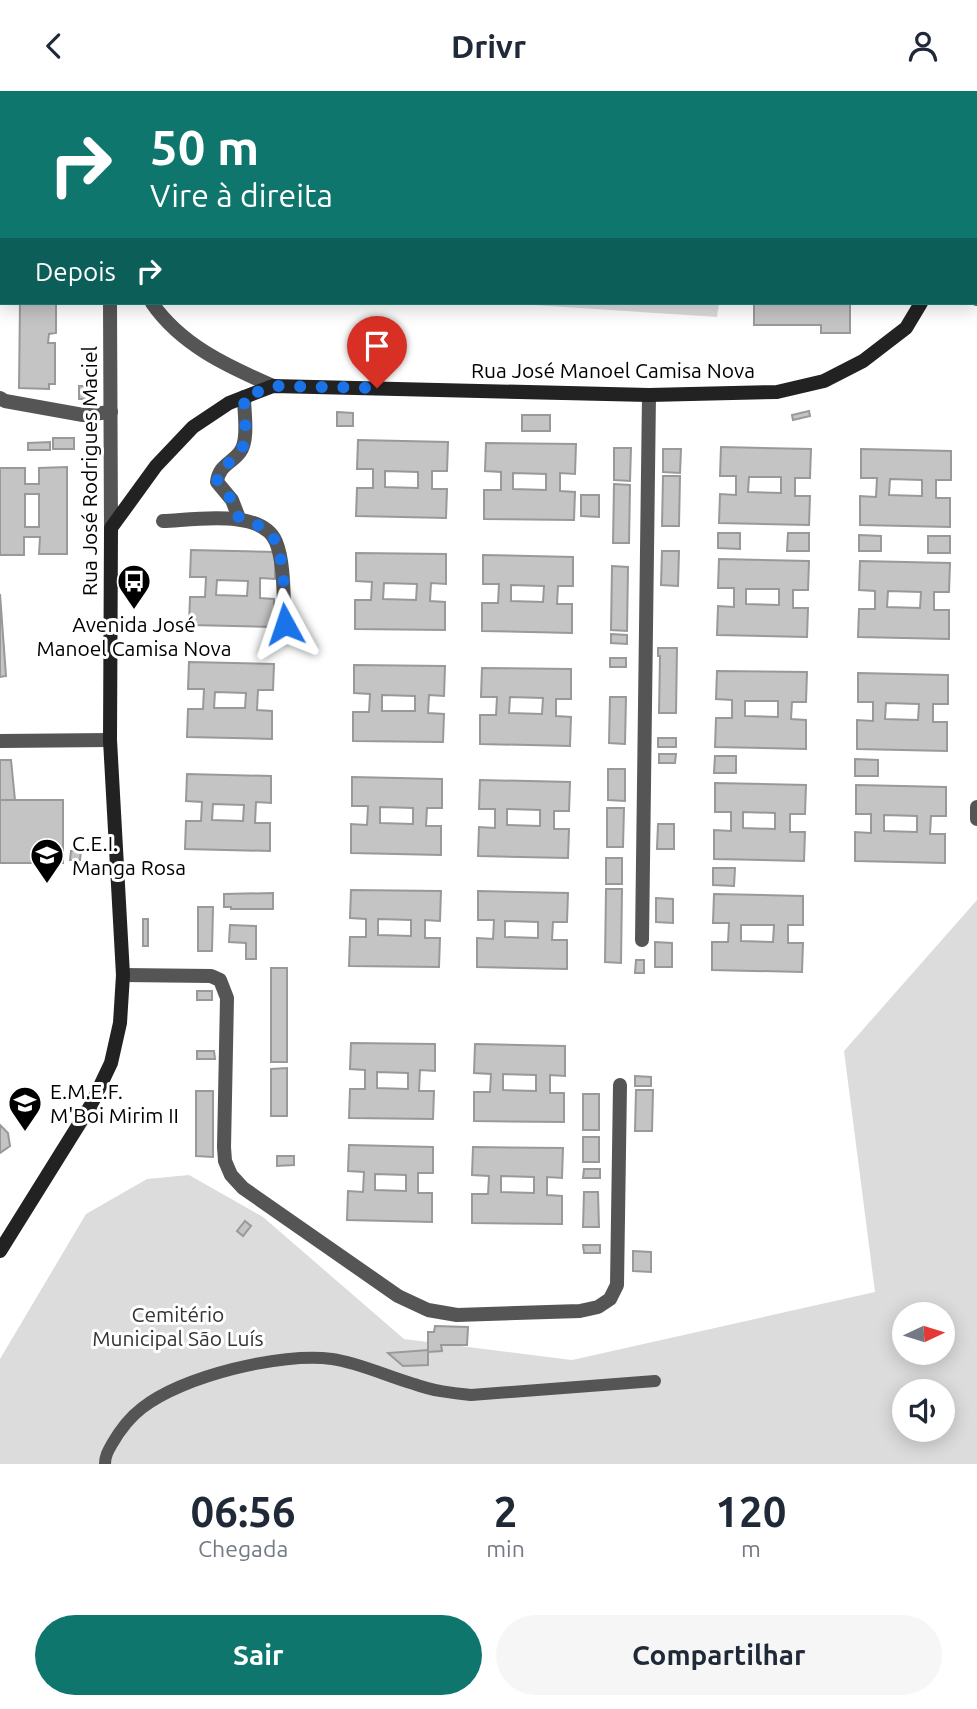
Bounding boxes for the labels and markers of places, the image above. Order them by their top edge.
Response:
pin [347,316,407,388]
bus stop icon: Avenida José Manoel Camisa Nova [115,562,153,611]
place label: Avenida José Manoel Camisa Nova [36,612,232,660]
place label: C.E.I. Manga Rosa [72,831,186,879]
school or university icon: C.E.I. Manga Rosa [28,836,66,885]
place label: E.M.E.F. M'Boi Mirim II [50,1079,179,1127]
school or university icon: E.M.E.F. M'Boi Mirim II [6,1084,44,1133]

